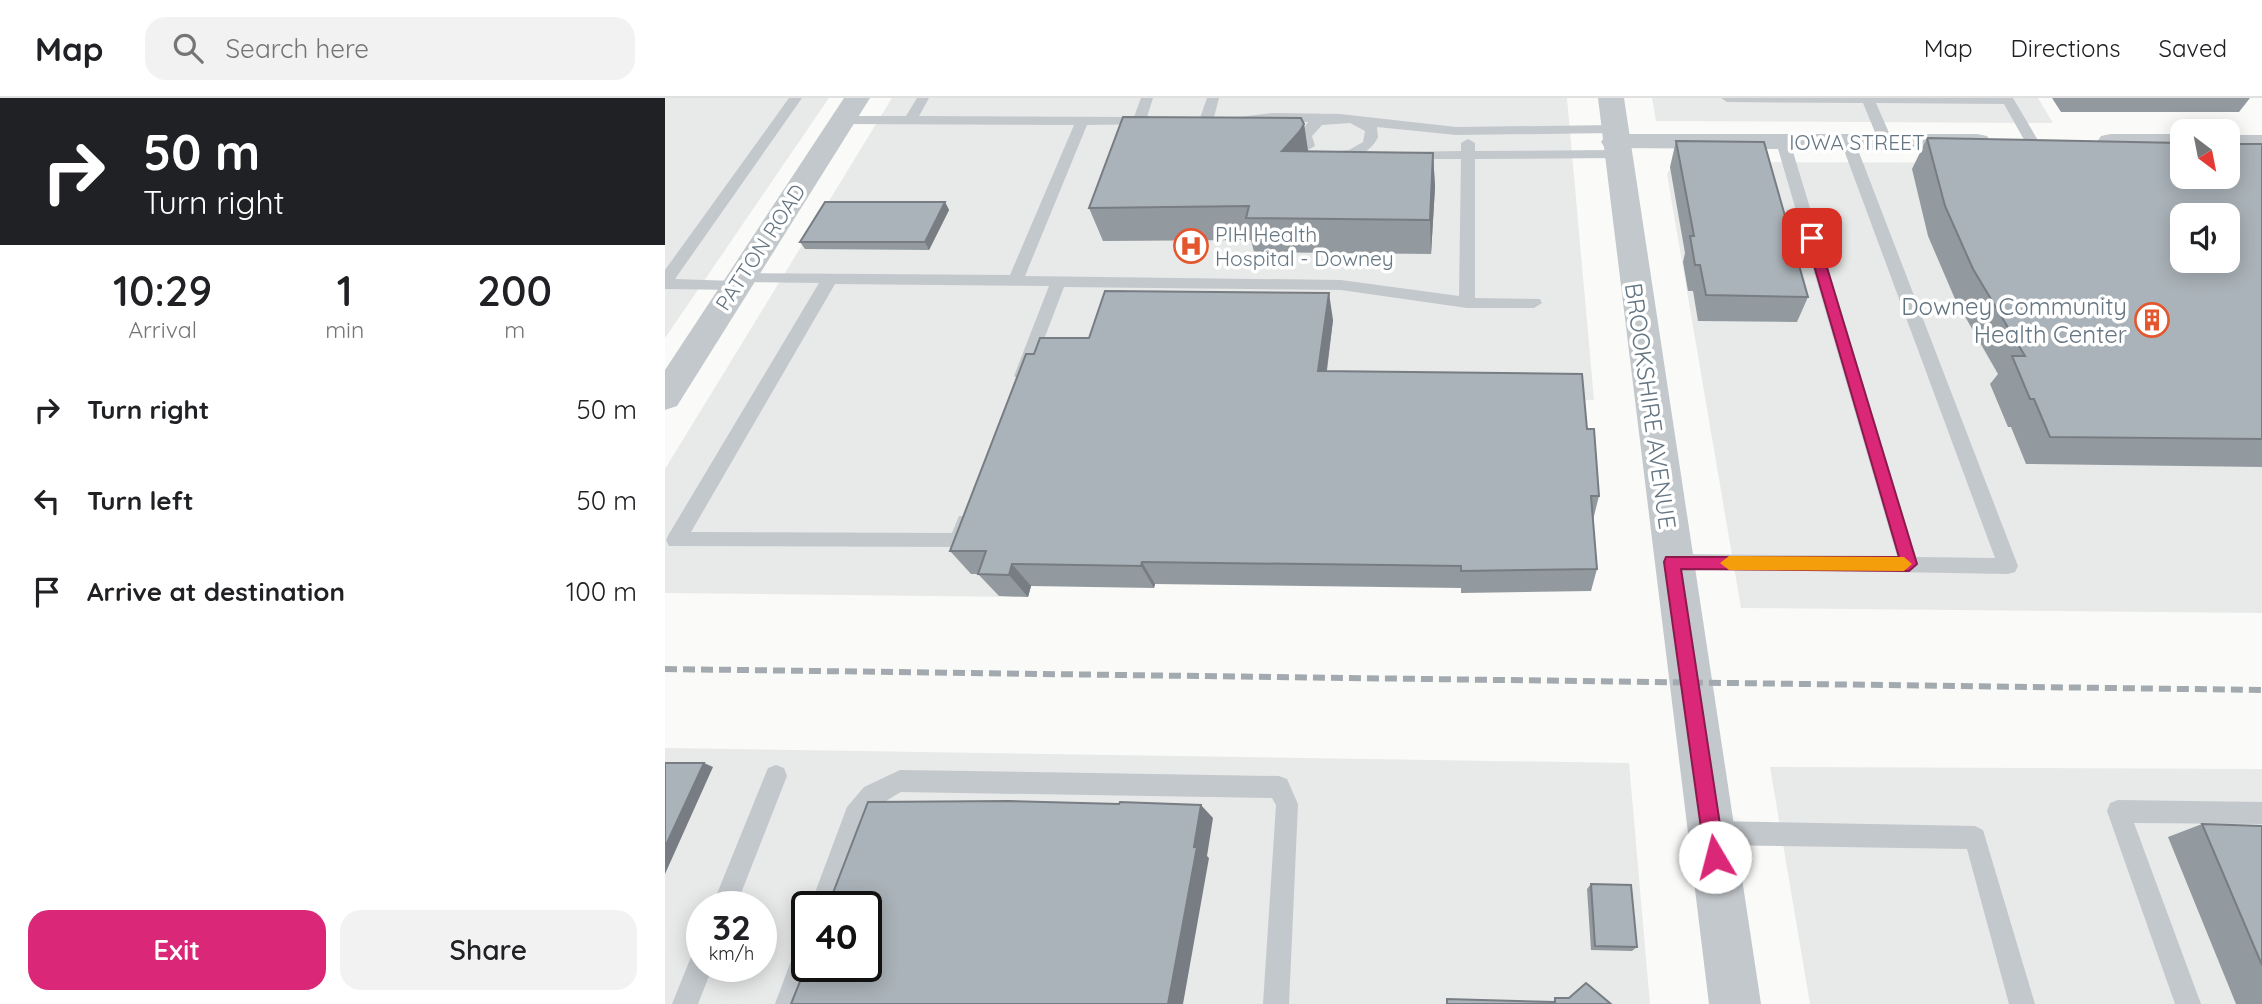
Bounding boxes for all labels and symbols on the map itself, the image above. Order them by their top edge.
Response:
north arrow [2170,119,2240,189]
street label: IOWA STREET [1789,129,1925,155]
street label: PATTON ROAD [709,179,811,315]
pin [1782,208,1842,268]
place label: PIH Health Hospital - Downey [1215,221,1394,271]
hospital icon: PIH Health Hospital - Downey [1172,227,1210,265]
street label: BROOKSHIRE AVENUE [1619,281,1683,531]
place label: Downey Community Health Center [1901,291,2127,349]
building icon: Downey Community Health Center [2133,301,2171,339]
position arrow [1678,820,1752,894]
speed limit sign: 40 [791,891,882,982]

